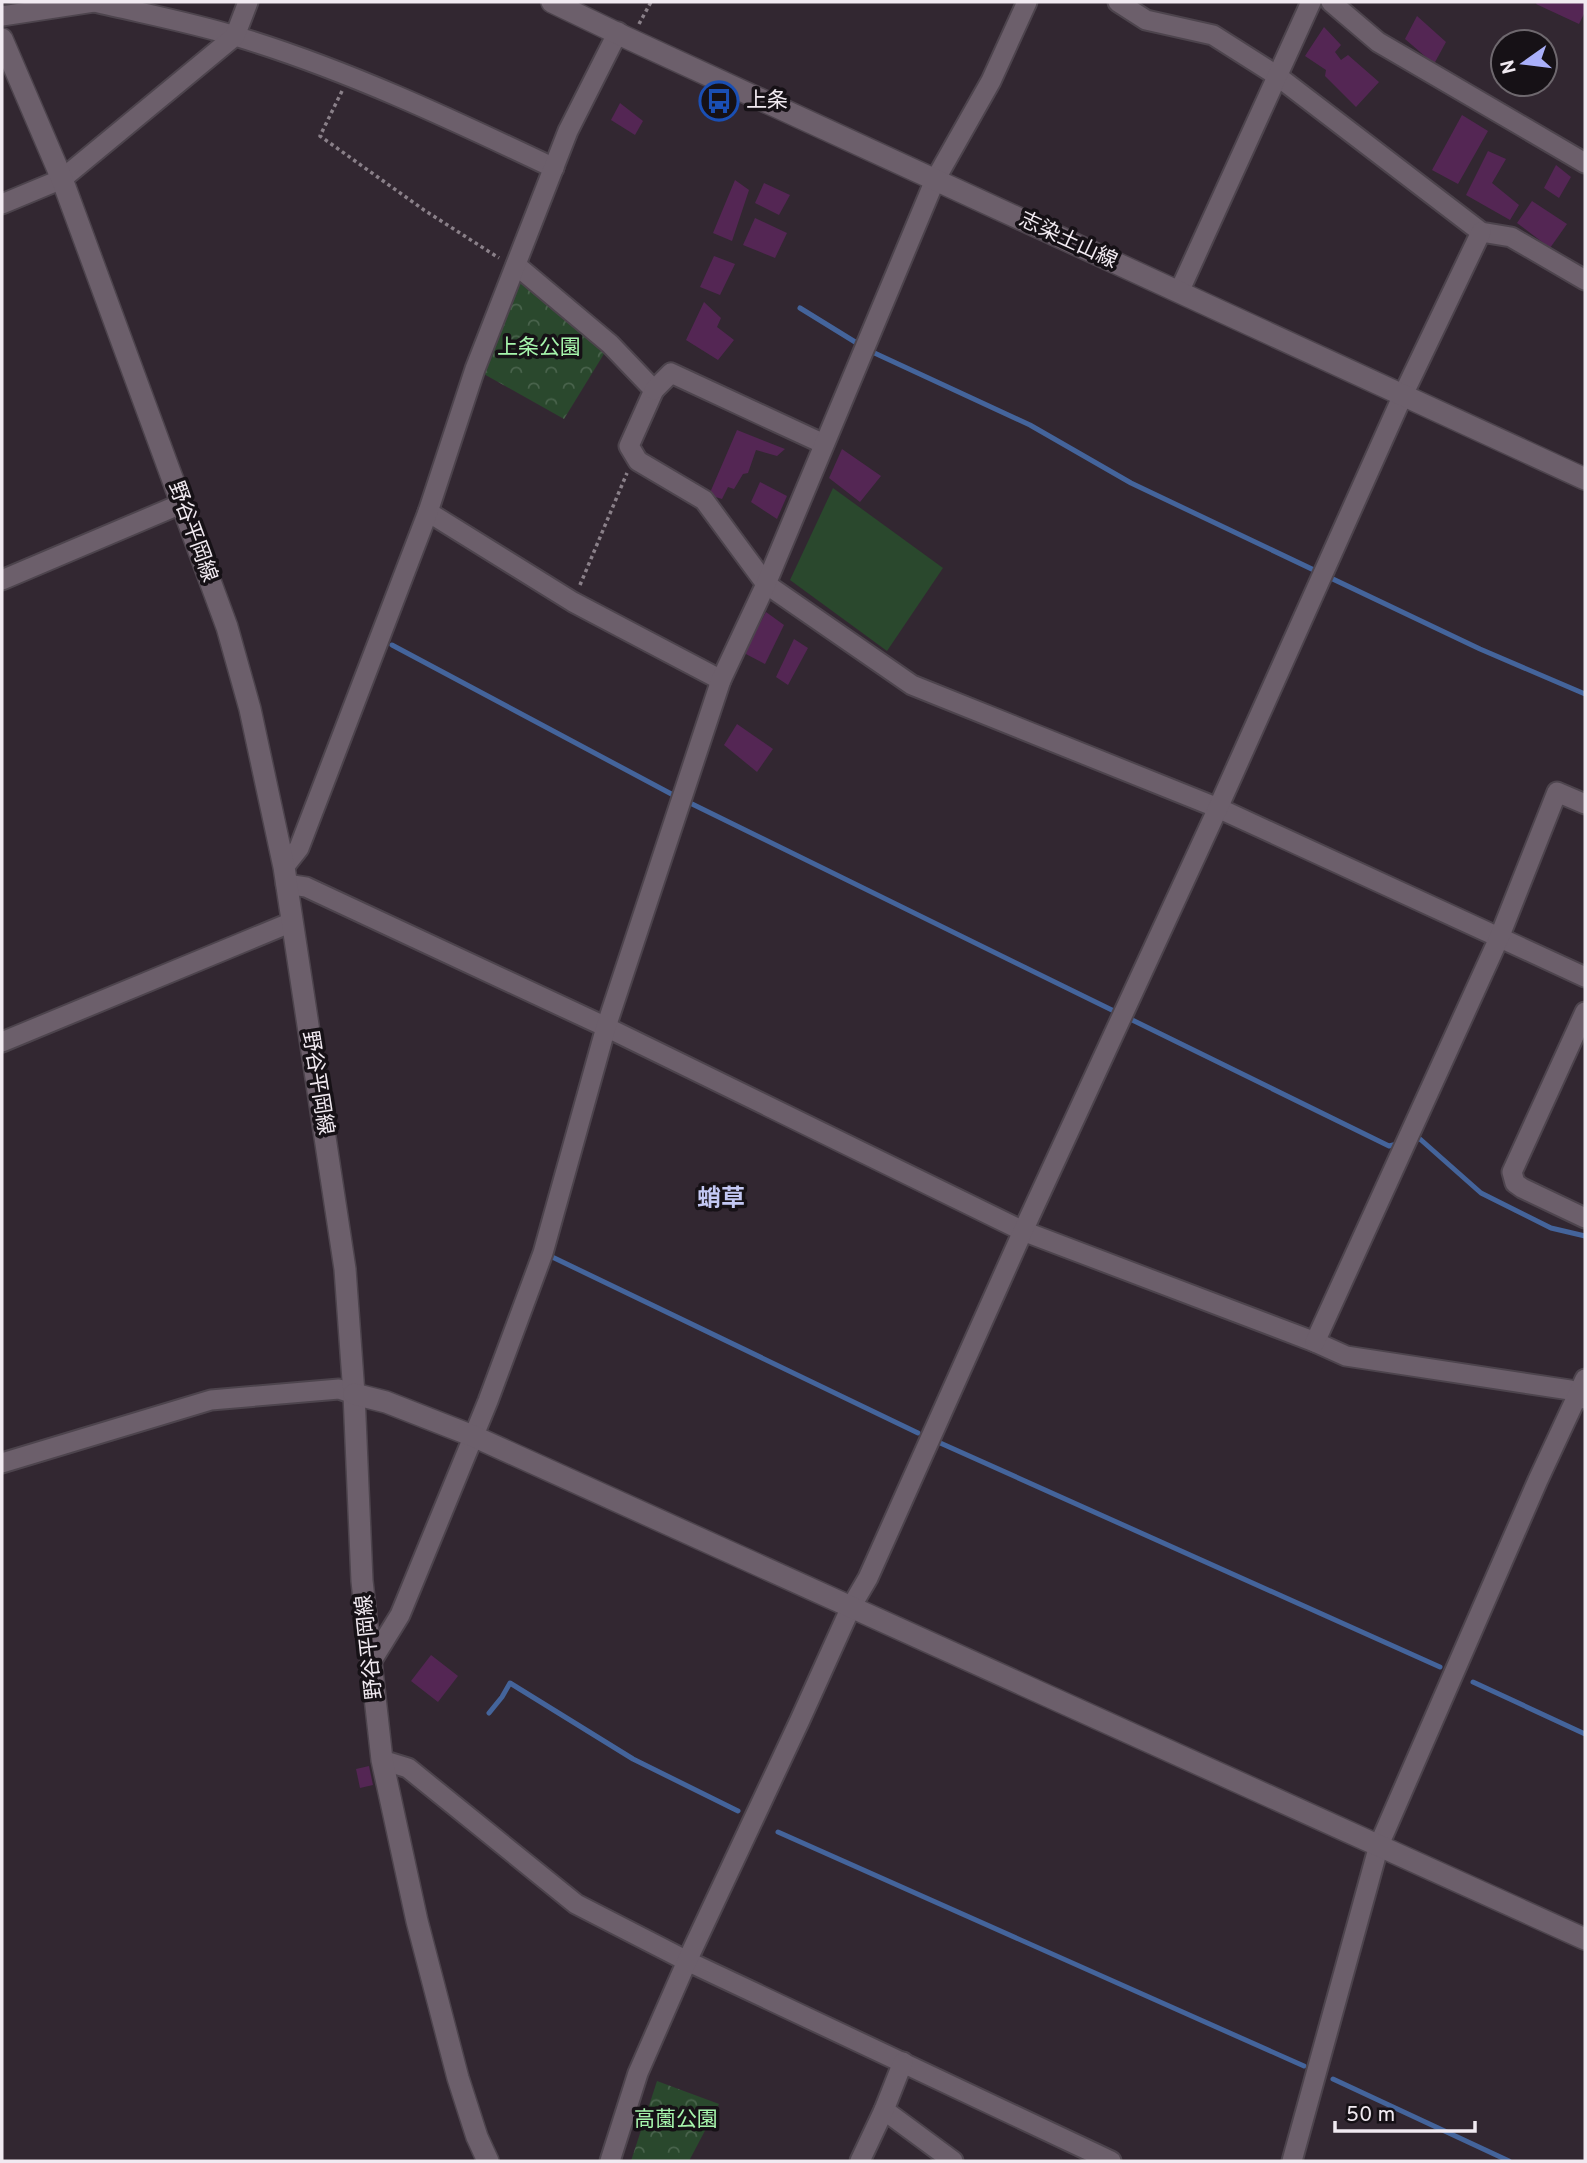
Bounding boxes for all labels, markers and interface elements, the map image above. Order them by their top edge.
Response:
north arrow [1489,28,1559,98]
text: N [1496,57,1523,76]
bus stop icon: 上条 [698,80,740,122]
place label: 上条 [746,88,788,115]
street label: 志染土山線 [1015,207,1121,275]
park label: 上条公園 [497,335,581,362]
street label: 野谷平岡線 [161,478,223,586]
street label: 野谷平岡線 [295,1029,339,1137]
district label: 蛸草 [697,1185,745,1215]
street label: 野谷平岡線 [351,1593,389,1701]
scale bar [1335,2090,1475,2134]
text: 50 m [1346,2102,1395,2129]
park label: 高薗公園 [634,2107,718,2134]

